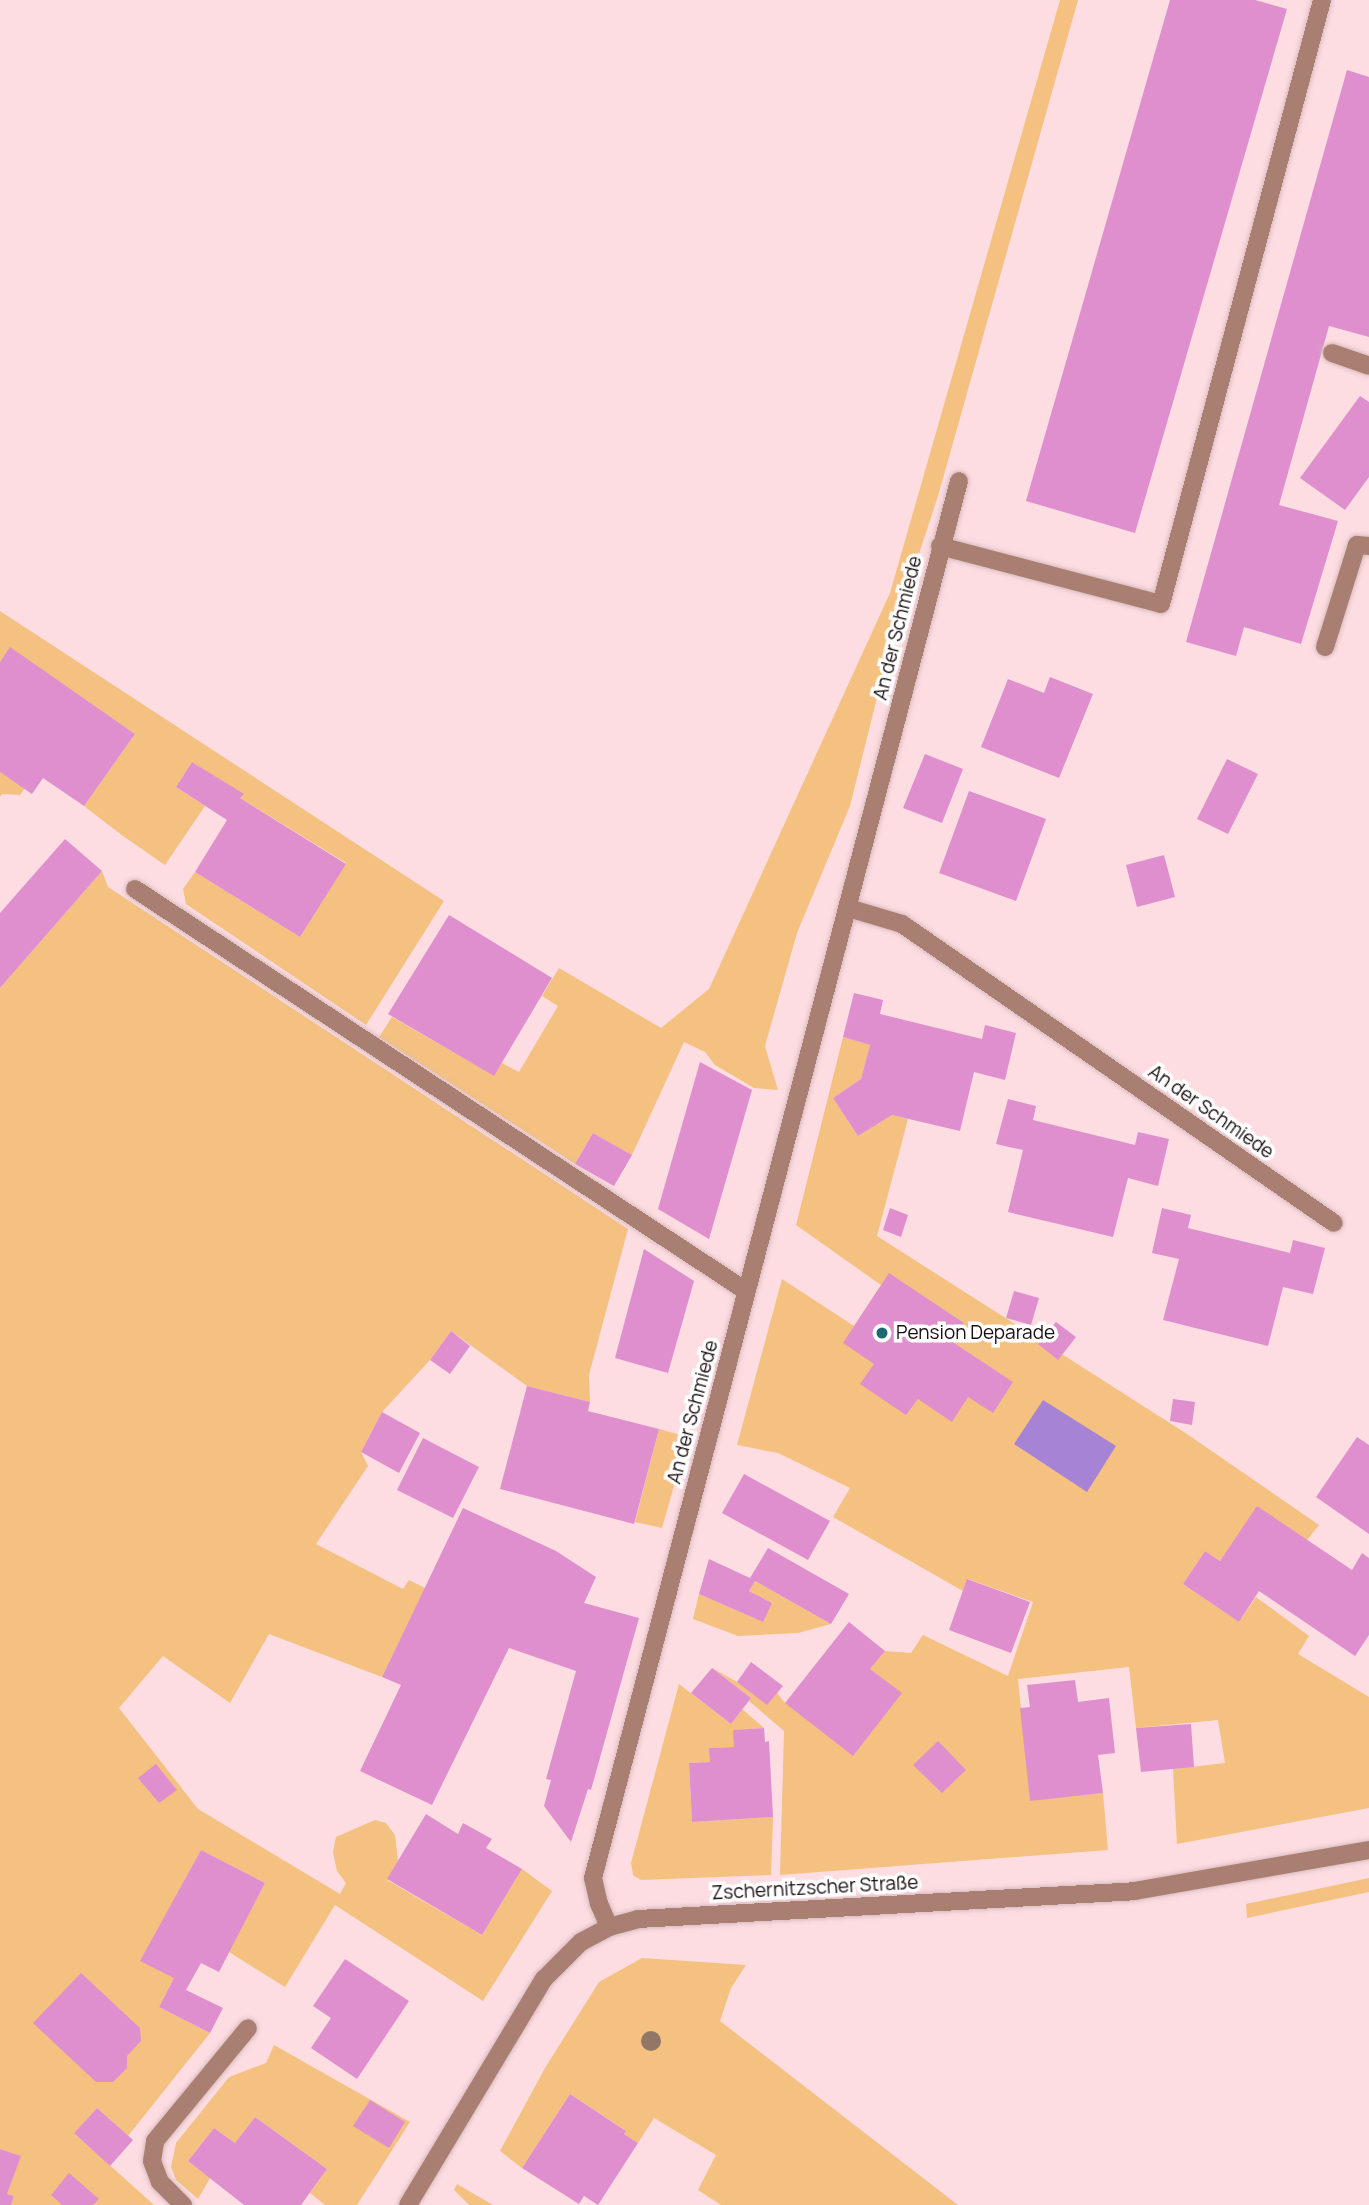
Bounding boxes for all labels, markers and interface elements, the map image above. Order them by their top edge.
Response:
street label: An der Schmiede [869,554,927,702]
street label: An der Schmiede [1144,1060,1278,1164]
place label: Pension Deparade [896,1322,1055,1344]
marker: Pension Deparade [874,1325,890,1341]
street label: An der Schmiede [663,1338,723,1486]
street label: Zschernitzscher Straße [711,1871,919,1905]

